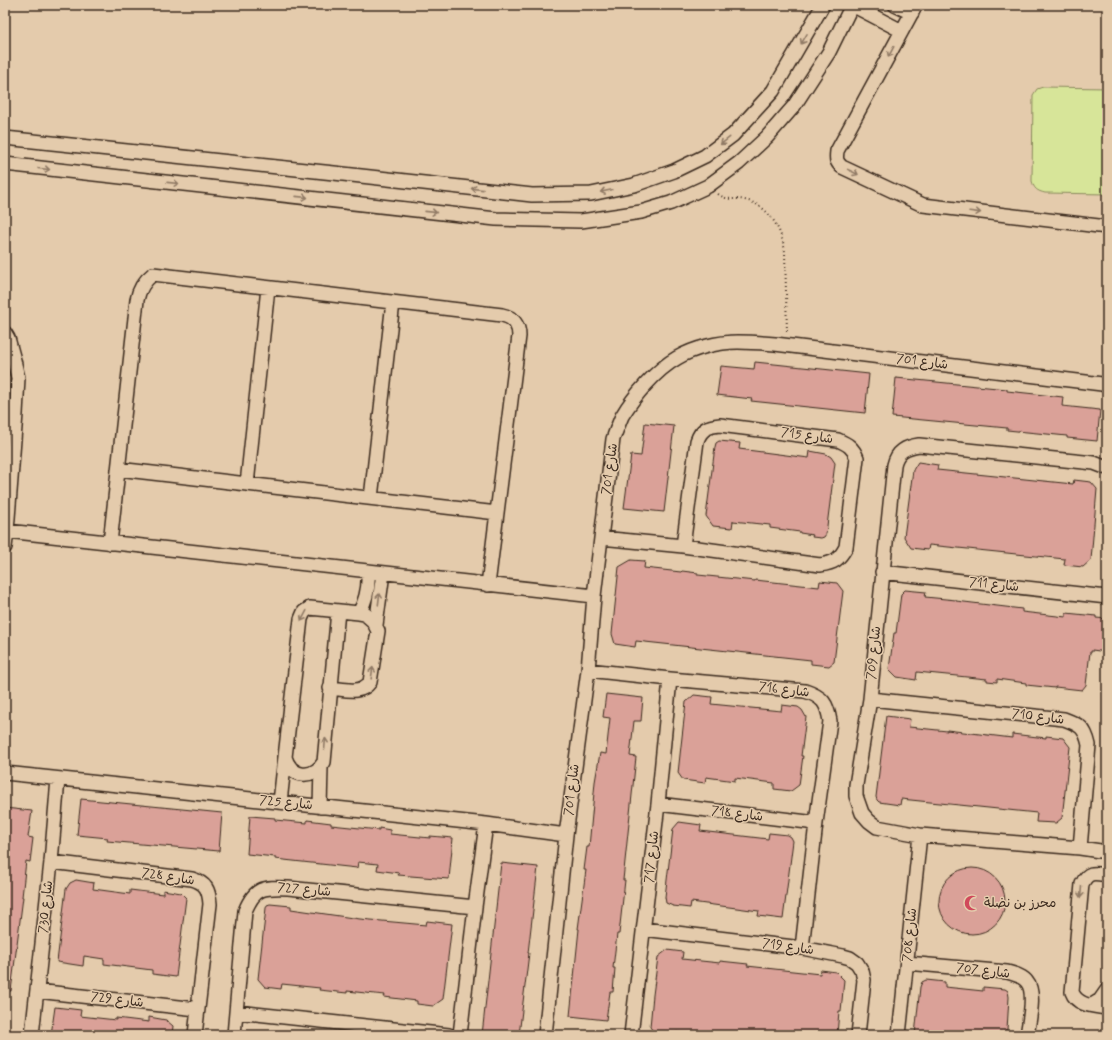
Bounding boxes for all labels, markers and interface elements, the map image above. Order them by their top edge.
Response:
one-way arrow [799,33,807,45]
one-way arrow [887,46,894,58]
one-way arrow [719,137,730,145]
one-way arrow [37,165,50,173]
one-way arrow [847,169,859,176]
one-way arrow [166,179,179,187]
one-way arrow [471,185,484,193]
one-way arrow [600,187,613,195]
one-way arrow [295,194,308,201]
one-way arrow [424,208,437,215]
one-way arrow [969,208,982,215]
street label: شارع 701 [895,350,949,374]
street label: شارع 715 [780,424,834,448]
street label: شارع 701 [598,442,622,496]
street label: شارع 711 [968,574,1020,596]
one-way arrow [375,593,383,606]
one-way arrow [299,610,307,622]
street label: شارع 709 [863,625,885,681]
one-way arrow [368,666,376,679]
street label: شارع 716 [758,678,810,702]
street label: شارع 710 [1011,705,1065,729]
one-way arrow [322,738,329,751]
street label: شارع 701 [560,763,584,817]
street label: شارع 725 [258,792,314,814]
street label: شارع 718 [710,802,764,826]
street label: شارع 717 [641,830,663,884]
street label: شارع 728 [140,864,196,890]
street label: شارع 727 [277,879,331,901]
street label: شارع 730 [35,880,57,934]
one-way arrow [1077,885,1085,898]
mosque icon: محرز بن نضلة [963,894,981,912]
place label: محرز بن نضلة [984,895,1056,912]
street label: شارع 708 [899,907,921,963]
street label: شارع 719 [761,935,815,959]
street label: شارع 707 [955,959,1011,983]
street label: شارع 729 [90,988,144,1012]

